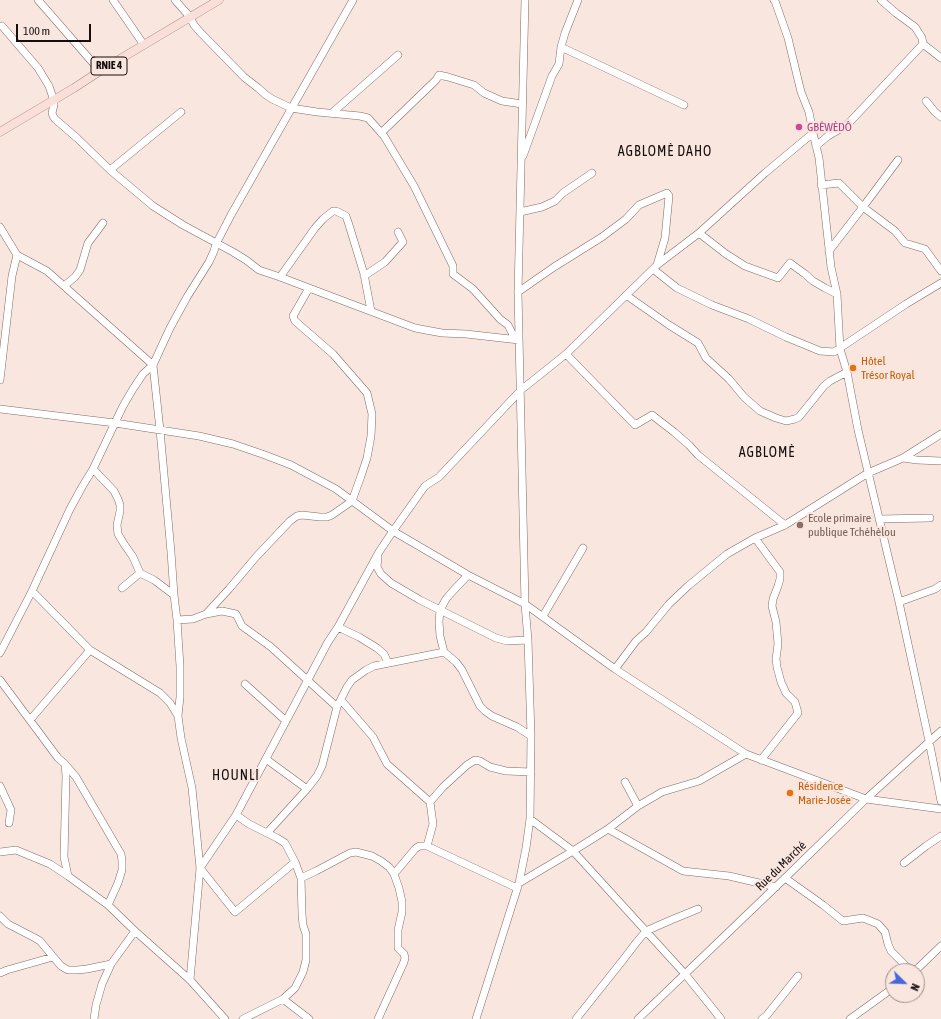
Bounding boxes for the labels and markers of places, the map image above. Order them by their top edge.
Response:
place label: GBÊWÈDÔ [807,120,852,134]
marker: GBÊWÈDÔ [794,122,804,132]
place label: Hôtel Trésor Royal [861,354,915,382]
marker: Hôtel Trésor Royal [848,363,858,373]
place label: Ecole primaire publique Tchèhèlou [808,511,896,539]
marker: Ecole primaire publique Tchèhèlou [795,520,805,530]
place label: Résidence Marie-Josée [798,779,851,807]
marker: Résidence Marie-Josée [785,788,795,798]

